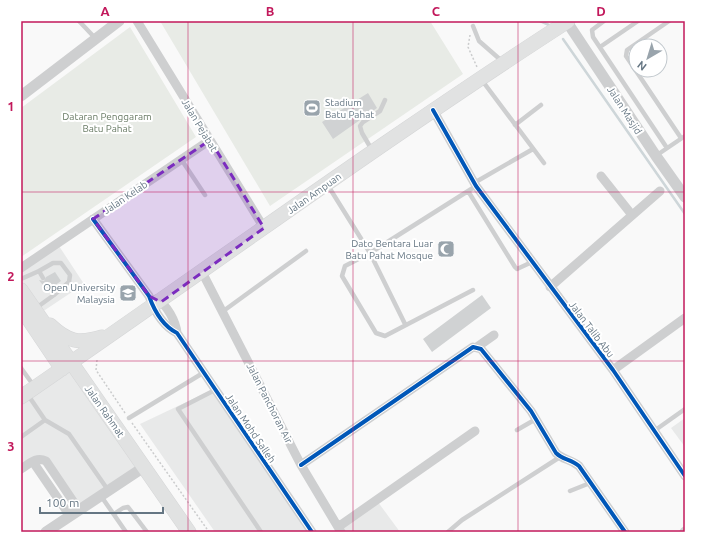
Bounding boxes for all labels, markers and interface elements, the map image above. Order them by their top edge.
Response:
text: A [100,4,110,18]
text: B [266,4,275,18]
text: C [432,4,441,18]
text: D [596,4,606,18]
north arrow [628,38,668,78]
text: N [635,59,649,73]
street label: Jalan Masjid [605,84,644,136]
street label: Jalan Pejabat [179,97,220,154]
place label: Stadium Batu Pahat [325,97,374,120]
sports icon: Stadium Batu Pahat [302,98,322,118]
text: 1 [7,99,15,113]
park label: Dataran Penggaram Batu Pahat [62,111,152,134]
street label: Jalan Ampuan [285,171,343,216]
street label: Jalan Kelab [101,179,150,216]
place label: Dato Bentara Luar Batu Pahat Mosque [346,238,433,261]
mosque icon: Dato Bentara Luar Batu Pahat Mosque [436,239,456,259]
text: 2 [7,269,15,283]
place label: Open University Malaysia [43,282,115,305]
school or university icon: Open University Malaysia [118,283,138,303]
street label: Jalan Talib Abu [567,299,616,360]
street label: Jalan Panchoran Air [245,361,295,445]
street label: Jalan Rahmat [83,383,127,439]
street label: Jalan Mohd Salleh [223,392,278,465]
text: 3 [7,439,15,453]
scale bar [40,489,163,515]
text: 100 m [46,496,79,509]

